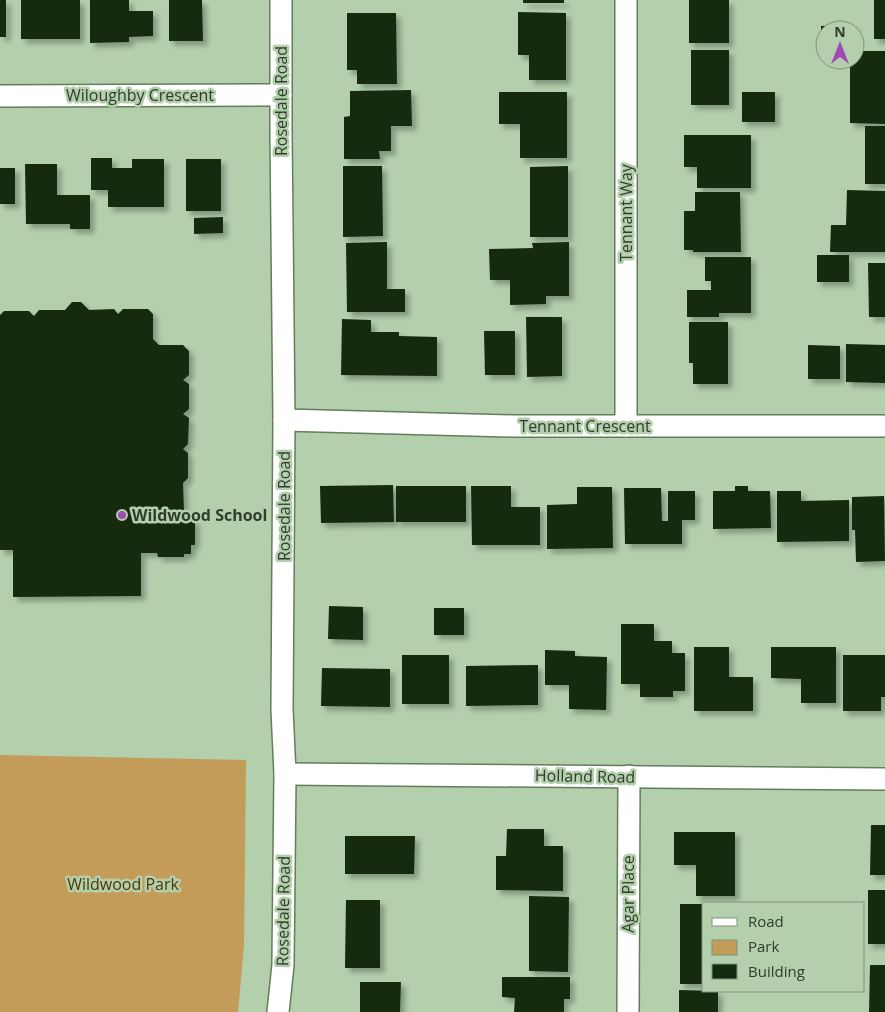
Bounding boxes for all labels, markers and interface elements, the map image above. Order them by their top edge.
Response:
north arrow [815,20,865,70]
text: N [834,22,846,41]
street label: Rosedale Road [270,46,292,156]
street label: Wiloughby Crescent [66,84,214,106]
street label: Tennant Way [615,163,637,262]
street label: Tennant Crescent [519,415,651,437]
street label: Rosedale Road [273,451,295,561]
place label: Wildwood School [132,504,267,526]
marker: Wildwood School [116,509,128,521]
street label: Holland Road [535,764,635,788]
street label: Agar Place [617,855,639,933]
street label: Rosedale Road [271,856,295,966]
park label: Wildwood Park [67,873,179,895]
legend [702,902,865,992]
text: Road [748,911,784,931]
text: Park [748,936,779,956]
text: Building [748,961,805,981]

